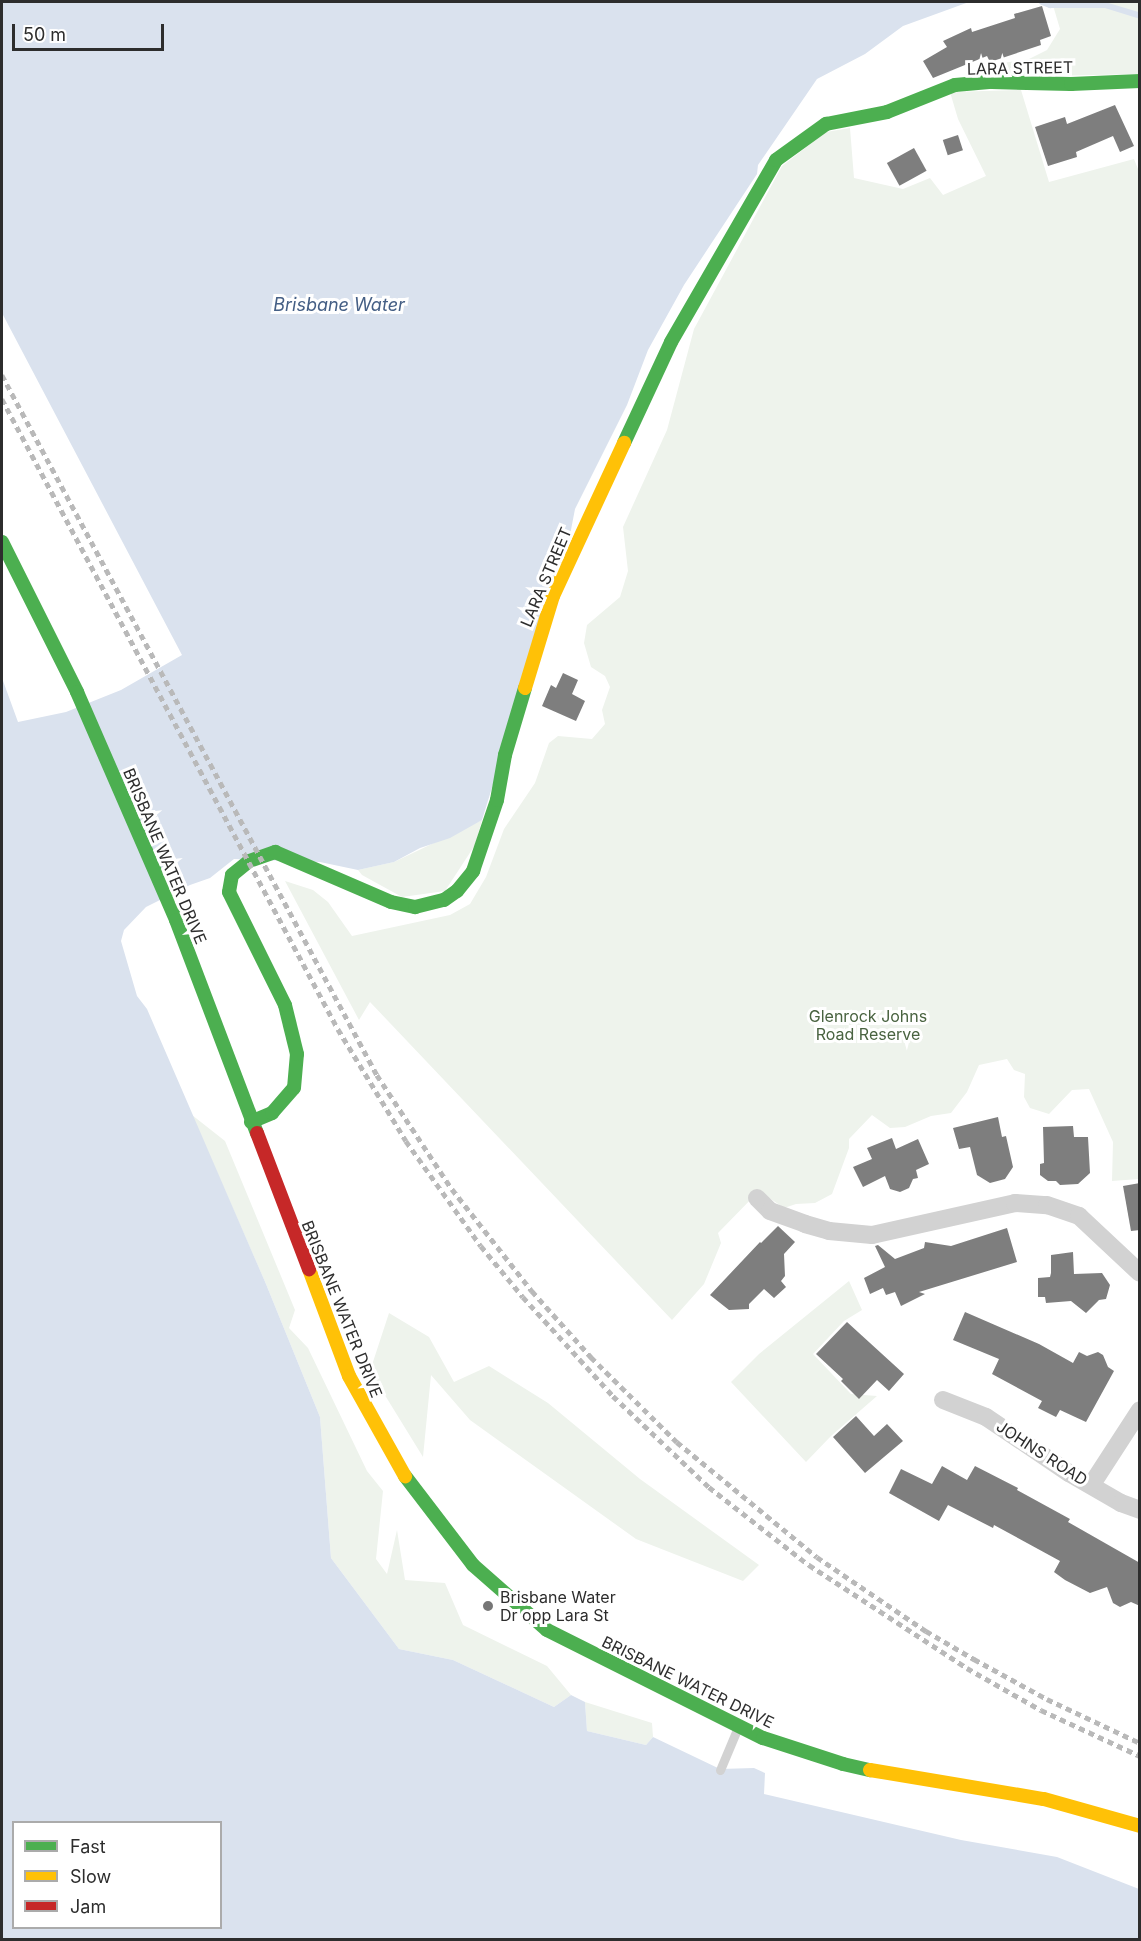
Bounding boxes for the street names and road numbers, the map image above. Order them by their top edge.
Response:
street label: LARA STREET [967,57,1073,79]
street label: LARA STREET [516,524,576,630]
street label: BRISBANE WATER DRIVE [119,765,211,947]
street label: BRISBANE WATER DRIVE [298,1218,386,1400]
street label: JOHNS ROAD [993,1416,1091,1490]
street label: BRISBANE WATER DRIVE [599,1632,777,1732]

